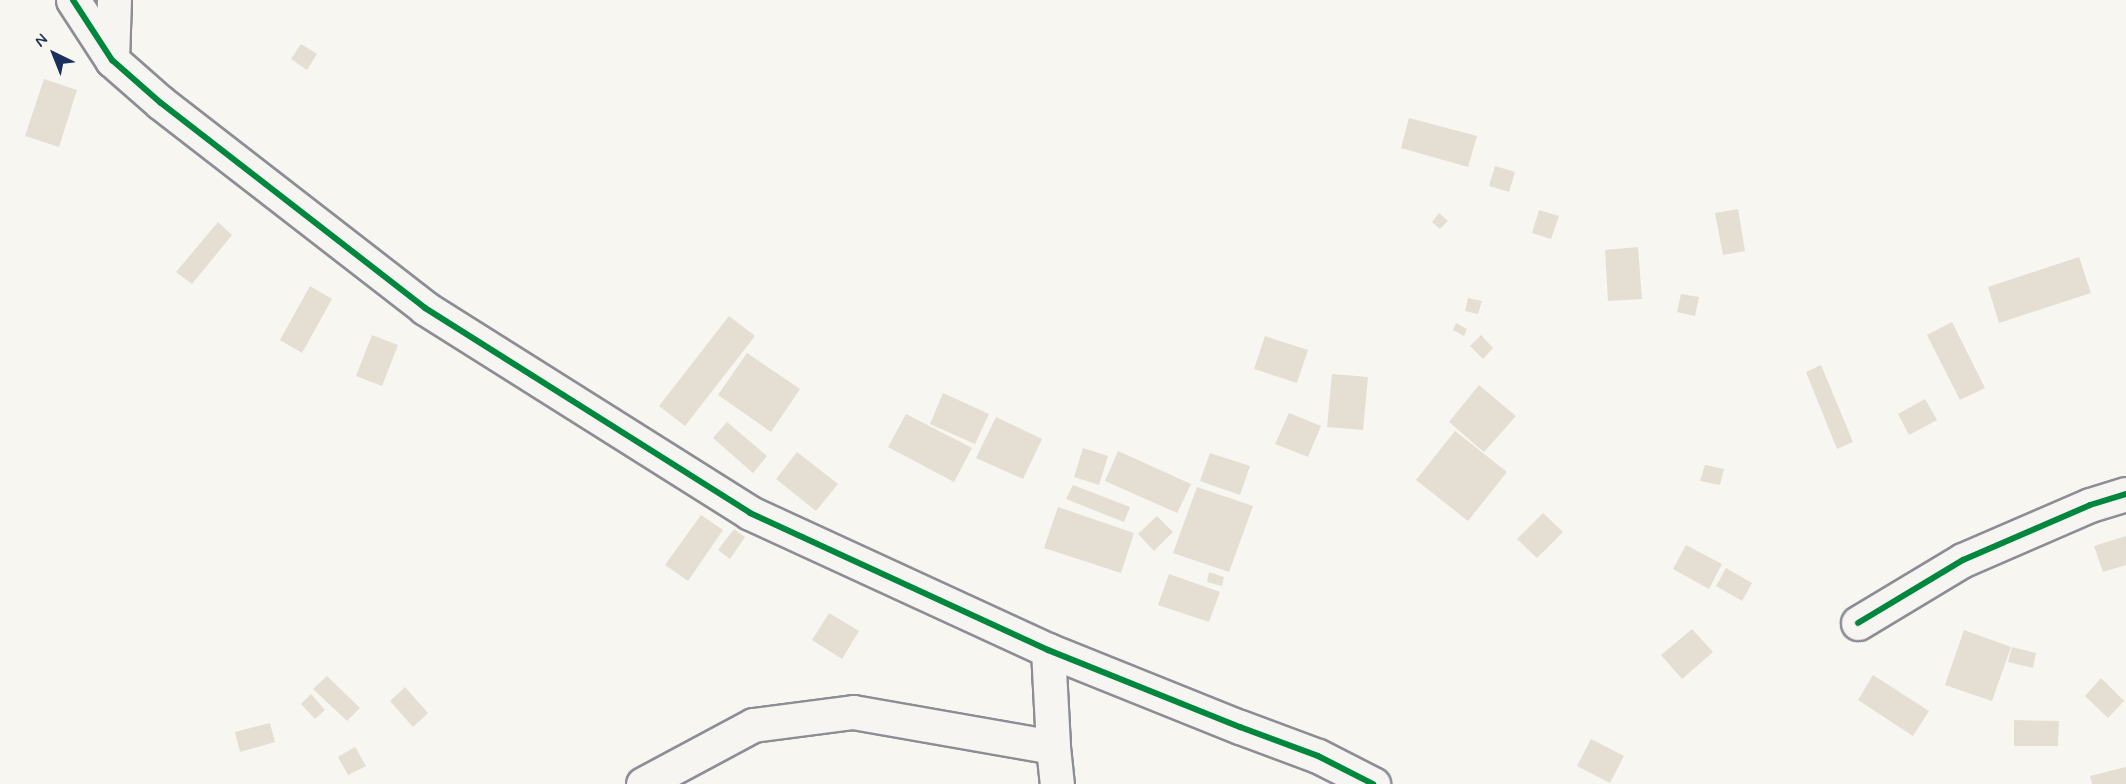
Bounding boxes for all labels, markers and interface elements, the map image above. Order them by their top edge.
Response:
north arrow [24,24,84,84]
text: N [30,29,52,52]

